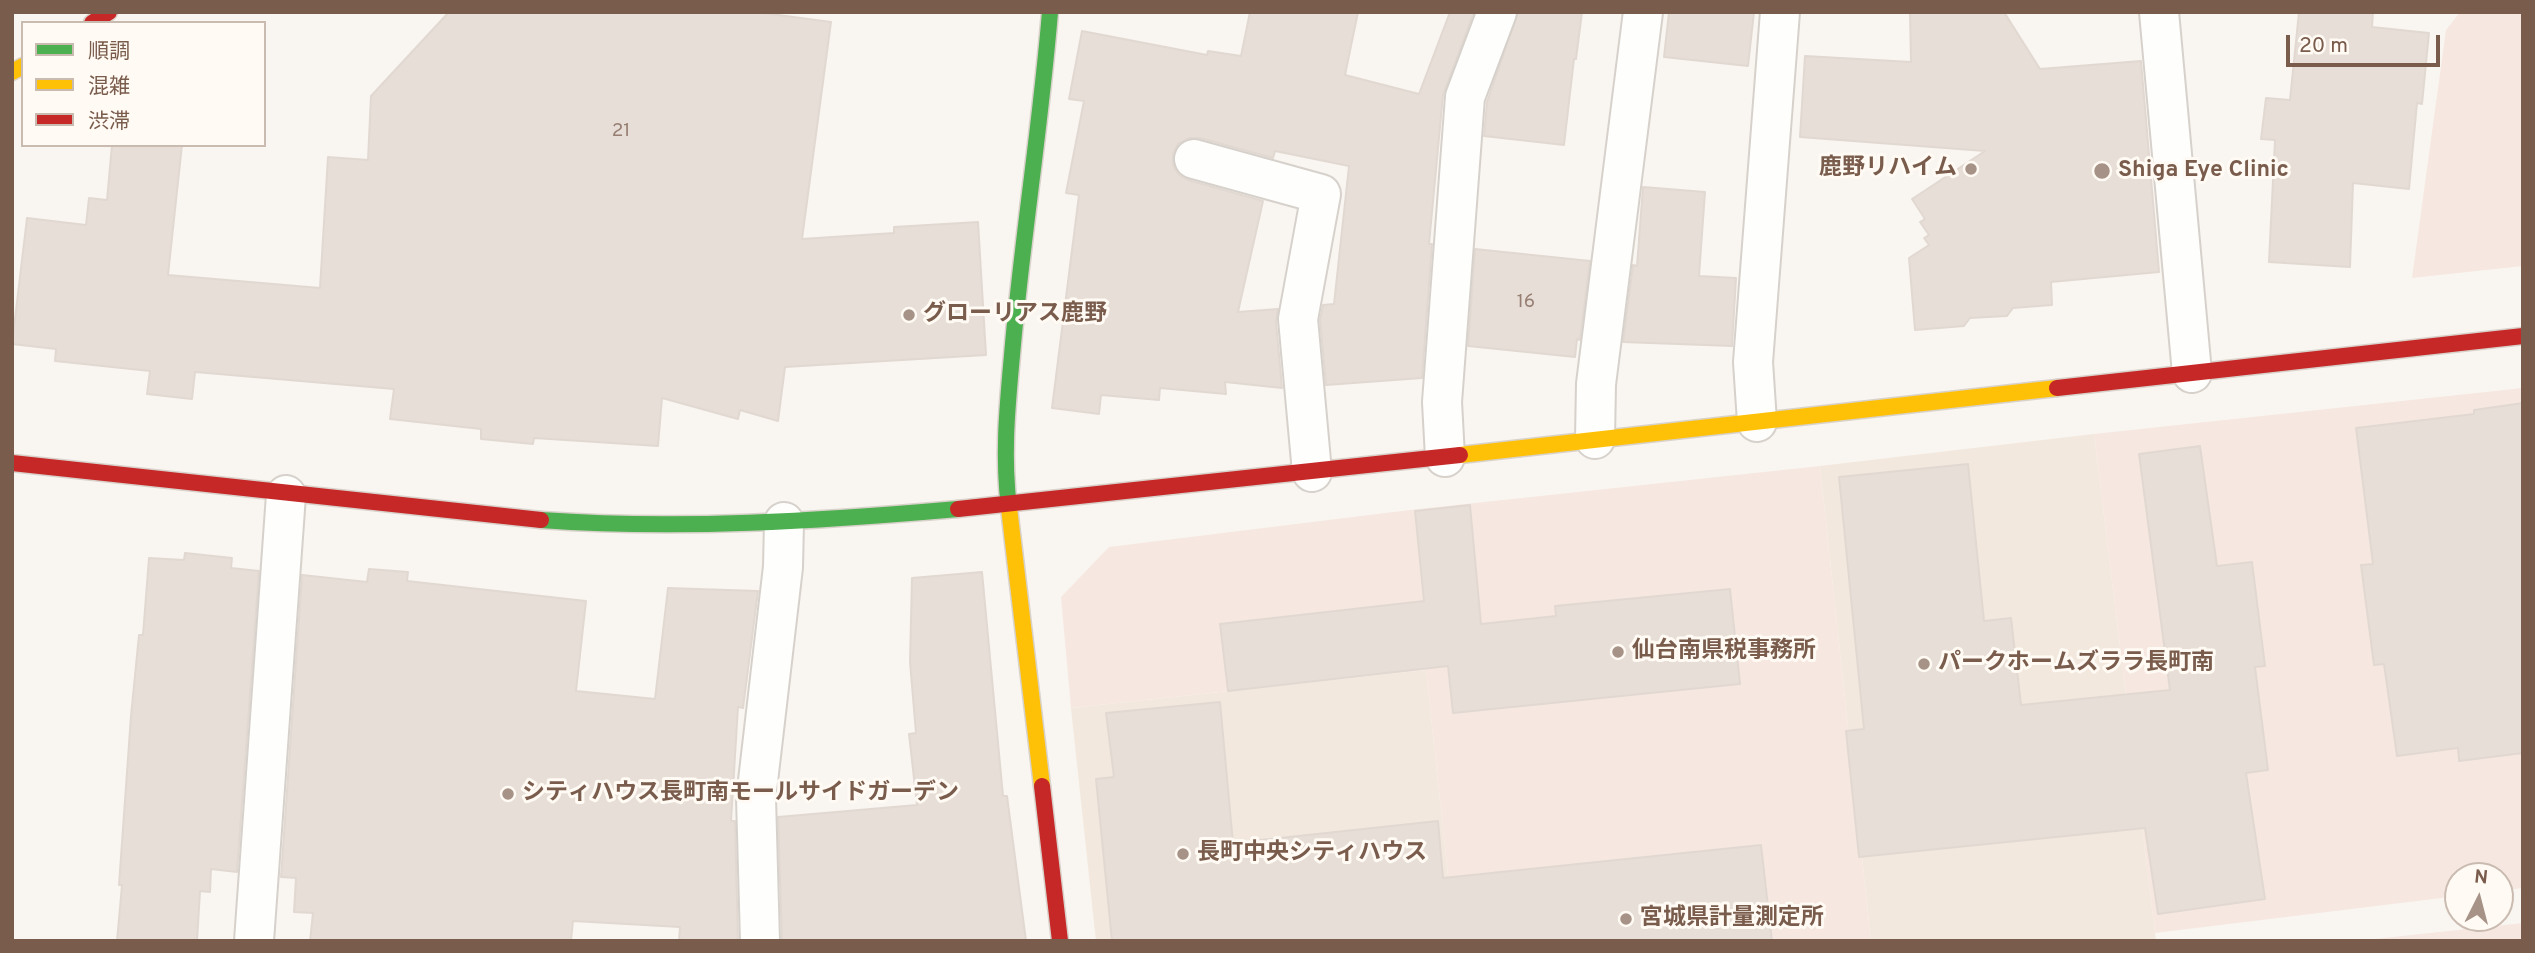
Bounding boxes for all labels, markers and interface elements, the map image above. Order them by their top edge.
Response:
legend [21,21,266,147]
scale bar [2290,21,2444,65]
text: 20 m [2299,33,2348,60]
text: 順調 [88,39,130,66]
text: 混雑 [88,74,130,101]
text: 渋滞 [88,109,130,136]
house number: 21 [612,121,630,143]
place label: 鹿野リハイム [1819,155,1957,183]
place label: Shiga Eye Clinic [2118,157,2289,185]
marker: 鹿野リハイム [1963,161,1979,177]
marker: Shiga Eye Clinic [2092,161,2112,181]
house number: 16 [1517,292,1535,314]
place label: グローリアス鹿野 [923,301,1107,329]
marker: グローリアス鹿野 [901,307,917,323]
place label: 仙台南県税事務所 [1632,638,1816,666]
marker: 仙台南県税事務所 [1610,644,1626,660]
place label: パークホームズララ長町南 [1938,650,2214,678]
marker: パークホームズララ長町南 [1916,656,1932,672]
place label: シティハウス長町南モールサイドガーデン [522,780,959,808]
marker: シティハウス長町南モールサイドガーデン [500,786,516,802]
place label: 長町中央シティハウス [1197,840,1427,868]
marker: 長町中央シティハウス [1175,846,1191,862]
north arrow [2444,862,2514,932]
text: N [2473,865,2489,891]
place label: 宮城県計量測定所 [1640,905,1824,933]
marker: 宮城県計量測定所 [1618,911,1634,927]

